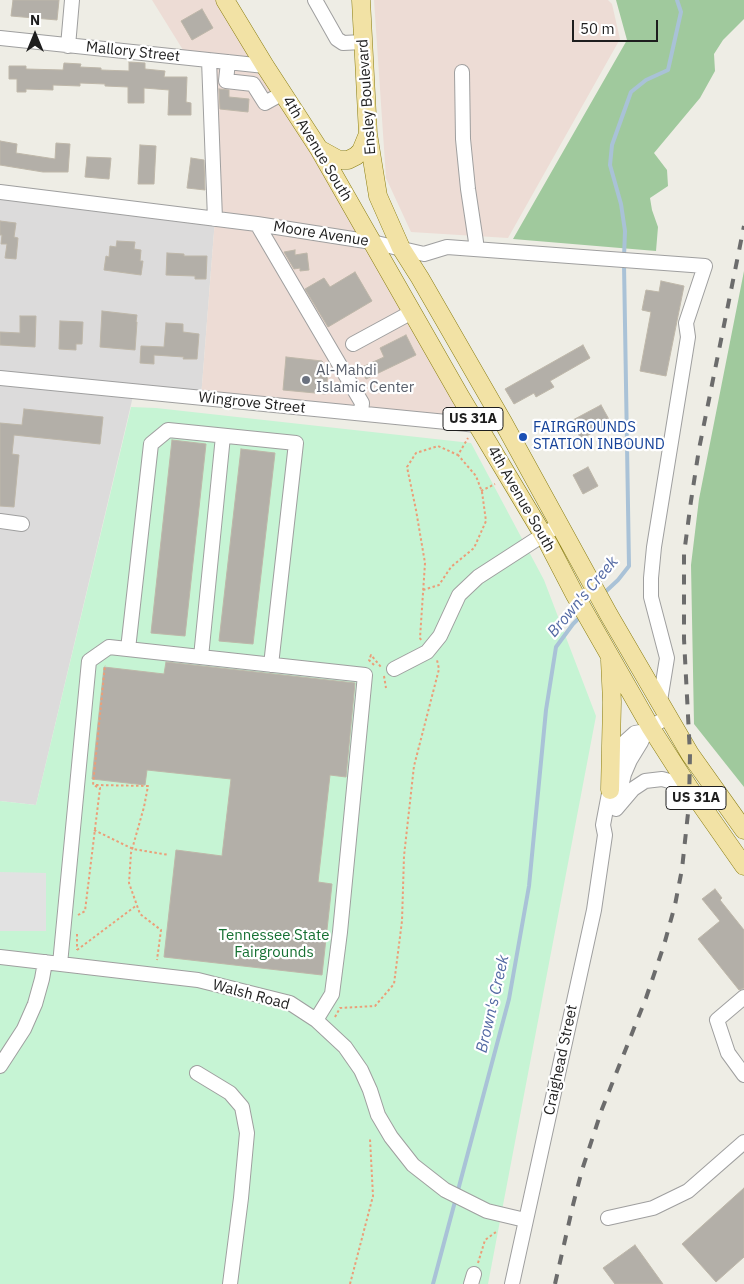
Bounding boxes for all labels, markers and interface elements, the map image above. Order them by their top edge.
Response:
north arrow [10,10,60,60]
scale bar [574,10,660,42]
text: N [30,11,40,29]
text: 50 m [580,19,615,38]
street label: Mallory Street [85,38,181,66]
street label: Ensley Boulevard [354,38,380,156]
street label: 4th Avenue South [279,93,355,205]
street label: Moore Avenue [272,218,370,250]
place label: Al-Mahdi Islamic Center [316,362,414,397]
marker: Al-Mahdi Islamic Center [300,374,312,386]
street label: Wingrove Street [198,388,306,418]
road number: US 31A [443,408,503,430]
place label: FAIRGROUNDS STATION INBOUND [533,419,665,454]
marker: FAIRGROUNDS STATION INBOUND [517,431,529,443]
street label: 4th Avenue South [483,443,559,555]
water label: Brown's Creek [544,553,622,641]
road number: US 31A [666,786,726,810]
park label: Tennessee State Fairgrounds [218,927,330,962]
water label: Brown's Creek [472,953,514,1055]
street label: Walsh Road [210,976,292,1014]
street label: Craighead Street [540,1003,582,1117]

